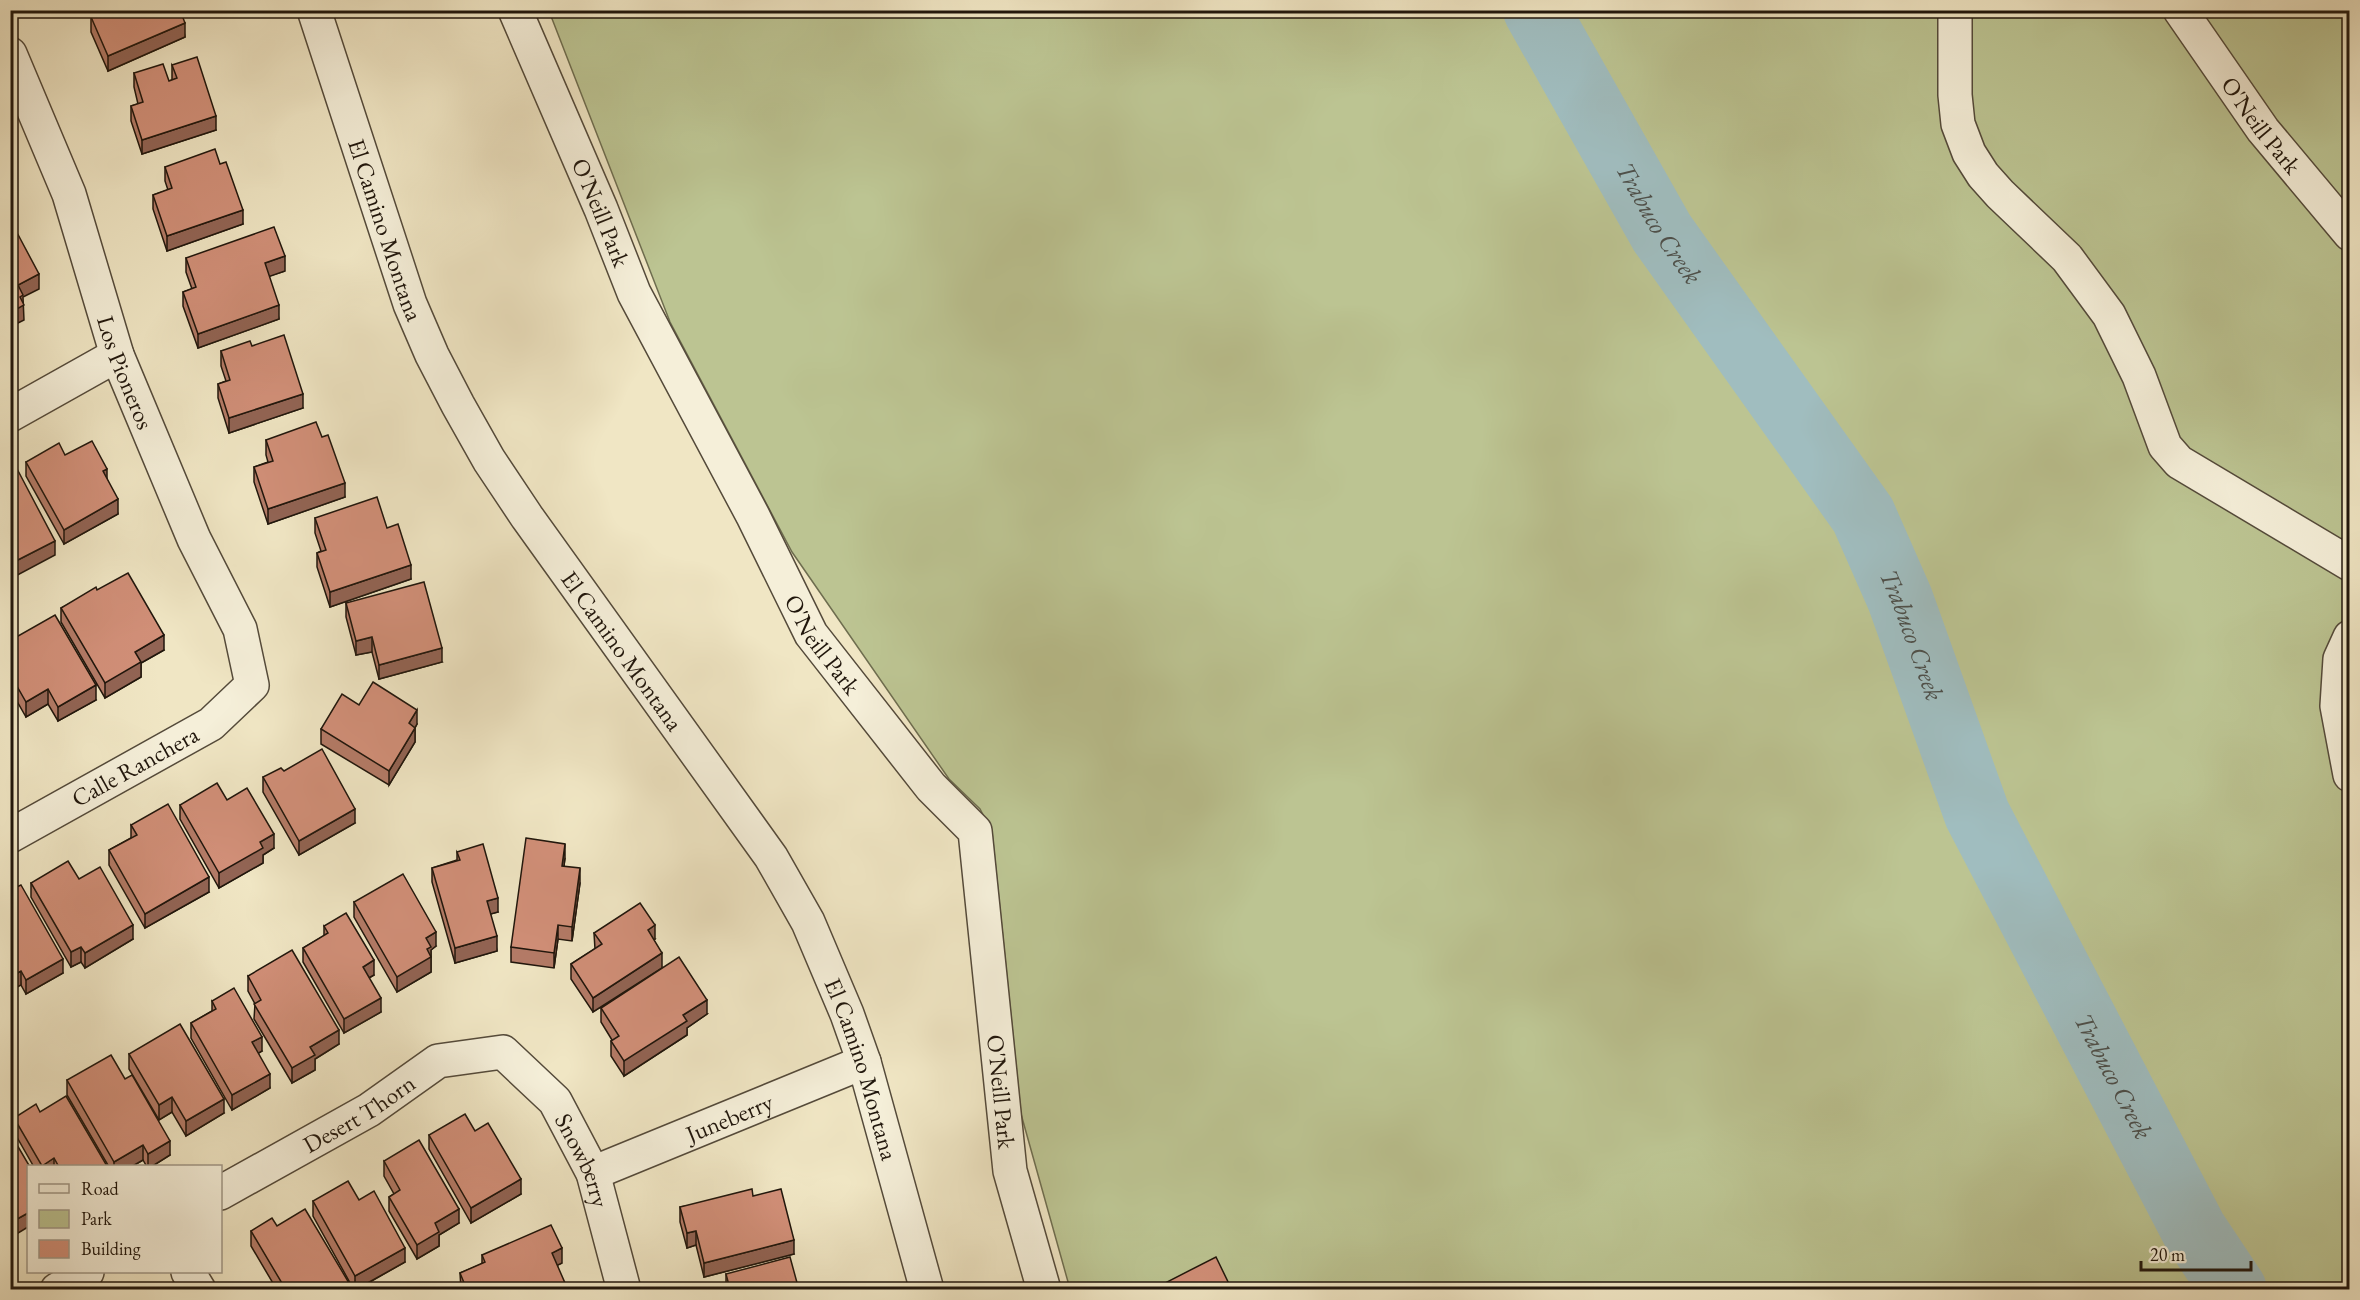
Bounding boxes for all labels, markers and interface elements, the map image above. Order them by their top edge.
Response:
street label: O'Neill Park [2215,70,2309,181]
street label: El Camino Montana [342,135,431,326]
street label: O'Neill Park [565,153,638,272]
water label: Trabuco Creek [1608,156,1710,291]
street label: Los Pioneros [91,312,162,434]
street label: El Camino Montana [555,564,691,737]
water label: Trabuco Creek [1872,564,1952,705]
street label: O'Neill Park [778,589,868,701]
street label: Calle Ranchera [66,718,204,814]
street label: El Camino Montana [818,973,906,1164]
water label: Trabuco Creek [2067,1007,2161,1145]
street label: O'Neill Park [981,1033,1023,1151]
street label: Desert Thorn [297,1067,421,1159]
street label: Juneberry [679,1085,778,1150]
street label: Snowberry [549,1108,617,1211]
legend [27,1165,222,1273]
text: Road [81,1177,120,1200]
text: Park [81,1207,112,1230]
scale bar [2141,1234,2250,1272]
text: Building [81,1237,141,1260]
text: 20 m [2150,1243,2185,1266]

